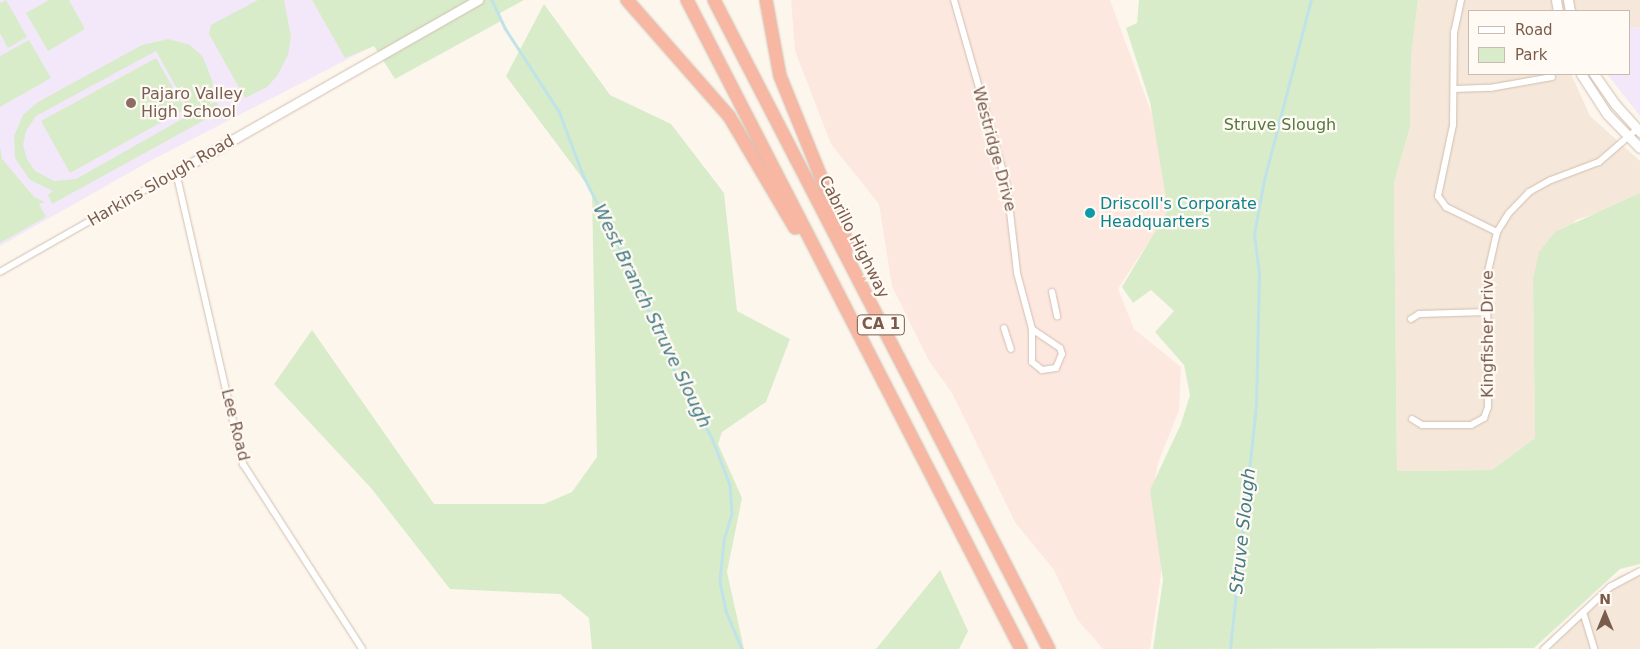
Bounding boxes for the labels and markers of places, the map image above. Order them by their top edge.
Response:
place label: Pajaro Valley High School [141,84,243,122]
marker: Pajaro Valley High School [125,97,137,109]
place label: Driscoll's Corporate Headquarters [1100,194,1257,232]
marker: Driscoll's Corporate Headquarters [1084,207,1096,219]

